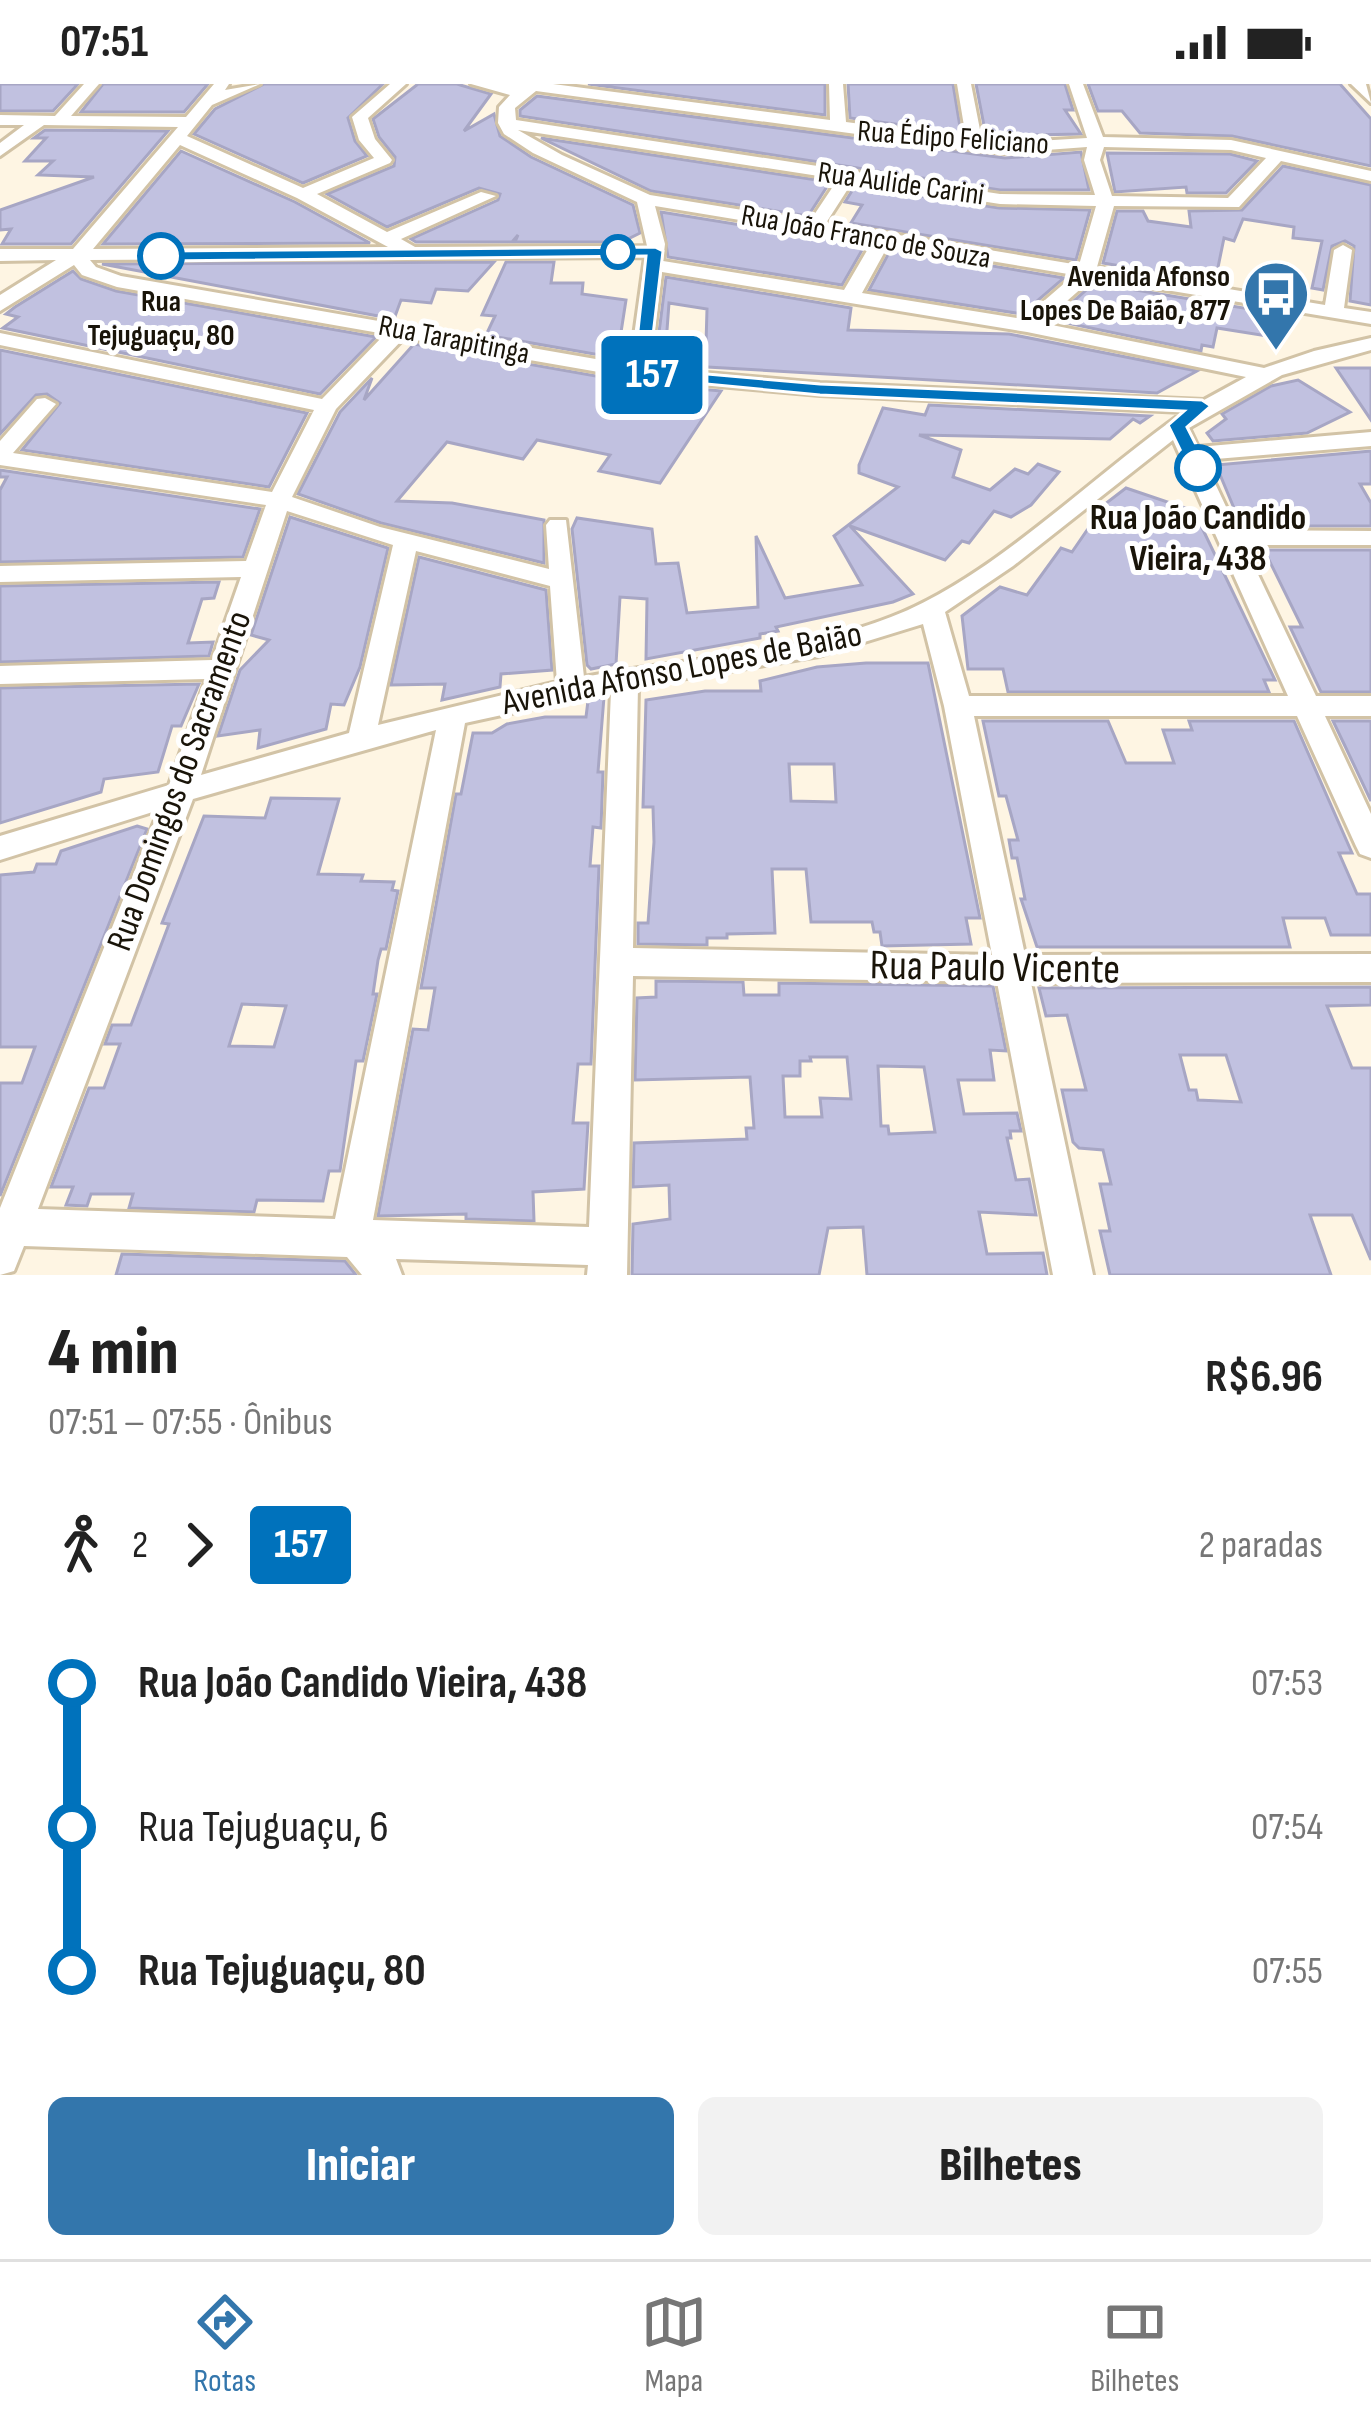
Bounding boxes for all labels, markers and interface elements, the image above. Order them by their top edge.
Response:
text: 07:51 [60,15,148,70]
street label: Rua Édipo Feliciano [856,113,1050,163]
street label: Rua Aulide Carini [816,155,986,213]
street label: Rua João Franco de Souza [739,197,993,277]
marker: Rua Tejuguaçu, 80 [139,234,183,278]
unlabelled marker [602,236,634,268]
place label: Avenida Afonso Lopes De Baião, 877 [1020,259,1231,329]
bus stop icon: Avenida Afonso Lopes De Baião, 877 [1241,259,1311,353]
place label: Rua Tejuguaçu, 80 [87,284,235,354]
street label: Rua Tarapitinga [376,308,532,372]
line badge: 157 [583,336,721,414]
text: 157 [625,349,679,400]
marker: Rua João Candido Vieira, 438 [1176,446,1220,490]
place label: Rua João Candido Vieira, 438 [1090,497,1306,581]
street label: Rua Domingos do Sacramento [98,605,262,957]
street label: Avenida Afonso Lopes de Baião [498,613,865,725]
street label: Rua Paulo Vicente [869,940,1121,996]
text: 4 min [48,1314,179,1393]
text: R$6.96 [1205,1350,1323,1405]
text: 07:51 – 07:55 · Ônibus [48,1399,333,1446]
icon: walk [48,1512,114,1578]
icon: forward [166,1512,232,1578]
text: 157 [274,1519,327,1570]
text: 2 [132,1522,148,1569]
text: 2 paradas [1199,1522,1323,1569]
text: Rua João Candido Vieira, 438 [138,1656,587,1711]
text: 07:53 [1251,1660,1323,1707]
text: Rua Tejuguaçu, 6 [138,1800,389,1855]
text: 07:54 [1251,1804,1323,1851]
text: Rua Tejuguaçu, 80 [138,1944,426,1999]
text: 07:55 [1252,1948,1323,1995]
button: Iniciar [48,2097,674,2235]
button: Bilhetes [698,2097,1323,2235]
tab: Rotas [192,2289,258,2401]
tab: Mapa [641,2289,707,2401]
tab: Bilhetes [1090,2289,1179,2401]

